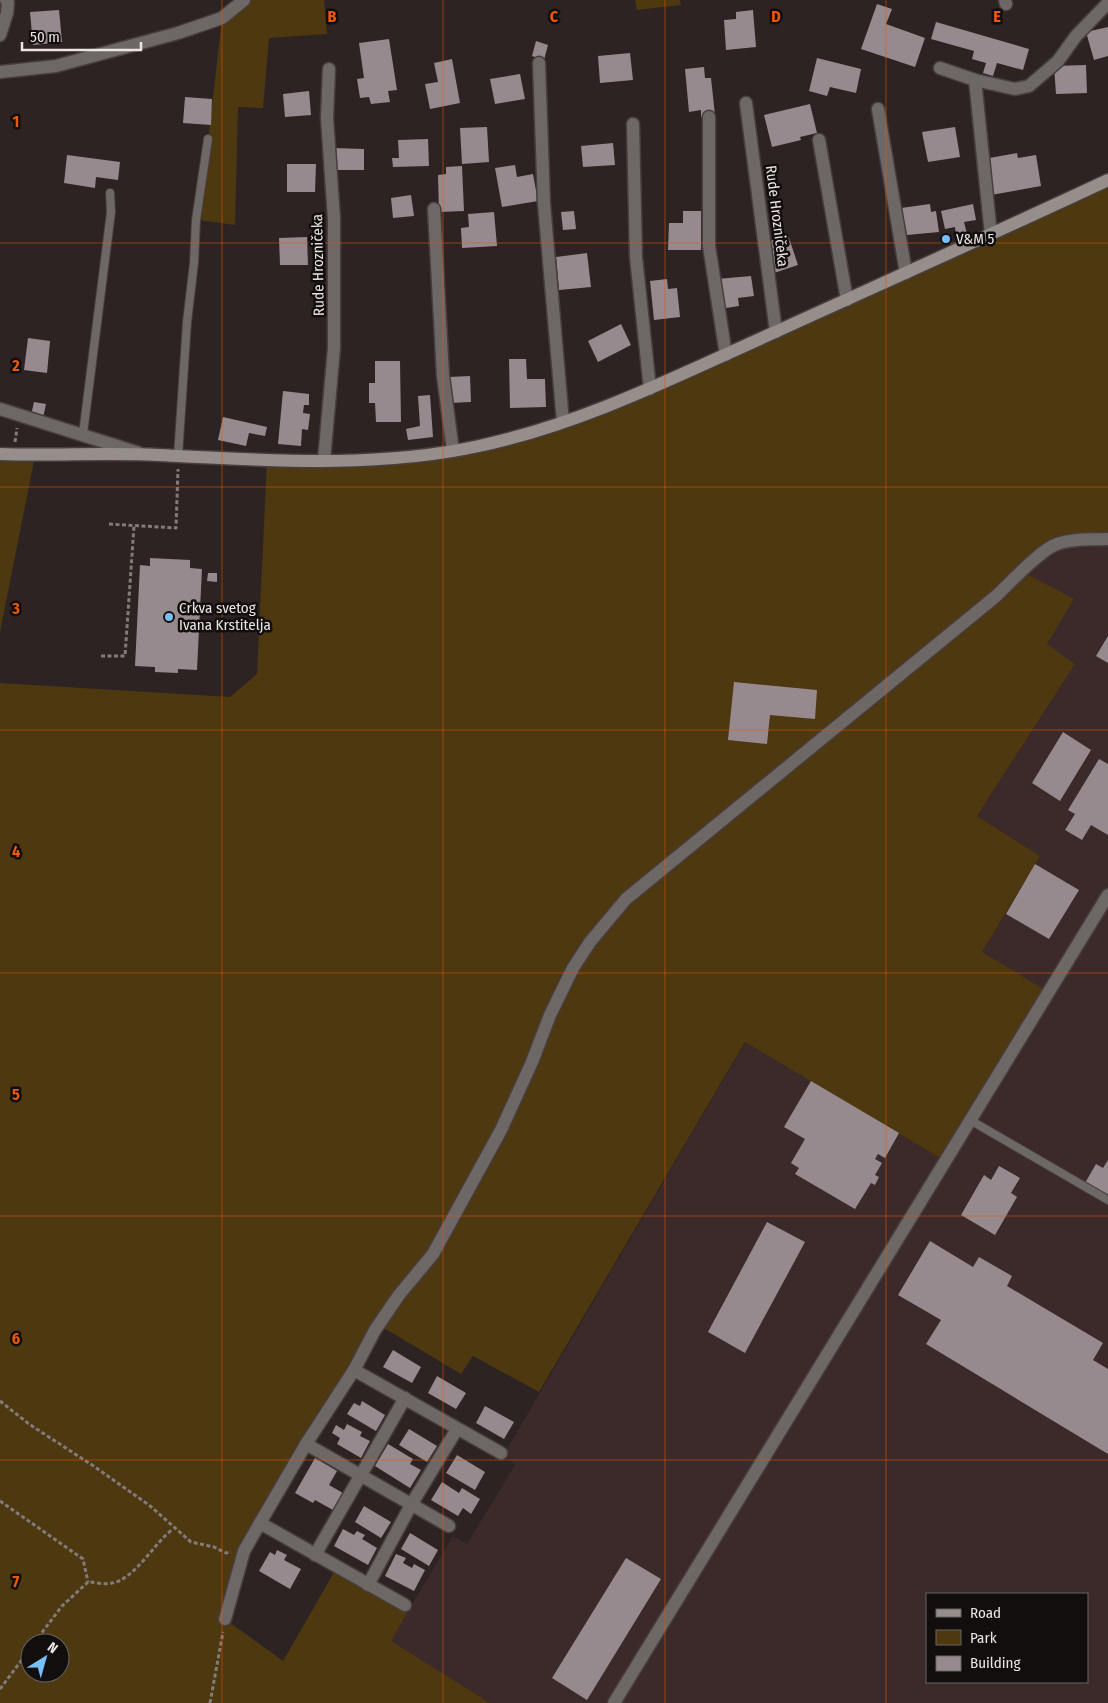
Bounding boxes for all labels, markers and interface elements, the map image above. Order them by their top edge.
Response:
text: B [328,7,337,26]
text: C [550,7,559,26]
text: D [771,7,781,26]
text: E [993,7,1001,26]
scale bar [22,20,141,52]
text: 50 m [30,28,60,46]
text: 1 [13,112,19,131]
street label: Rude Hrozničeka [762,164,792,268]
street label: Rude Hrozničeka [308,214,328,316]
place label: V&M 5 [956,230,995,248]
marker: V&M 5 [940,233,952,245]
text: 2 [11,356,20,375]
text: 3 [11,599,20,618]
place label: Crkva svetog Ivana Krstitelja [179,599,271,634]
marker: Crkva svetog Ivana Krstitelja [163,611,175,623]
text: 4 [12,842,20,861]
text: 5 [12,1085,20,1104]
text: 6 [12,1329,20,1348]
text: 7 [13,1572,20,1591]
legend [926,1593,1088,1683]
text: Road [970,1604,1001,1622]
text: Park [970,1629,997,1647]
north arrow [20,1633,70,1683]
text: N [44,1639,61,1657]
text: Building [970,1654,1021,1672]

